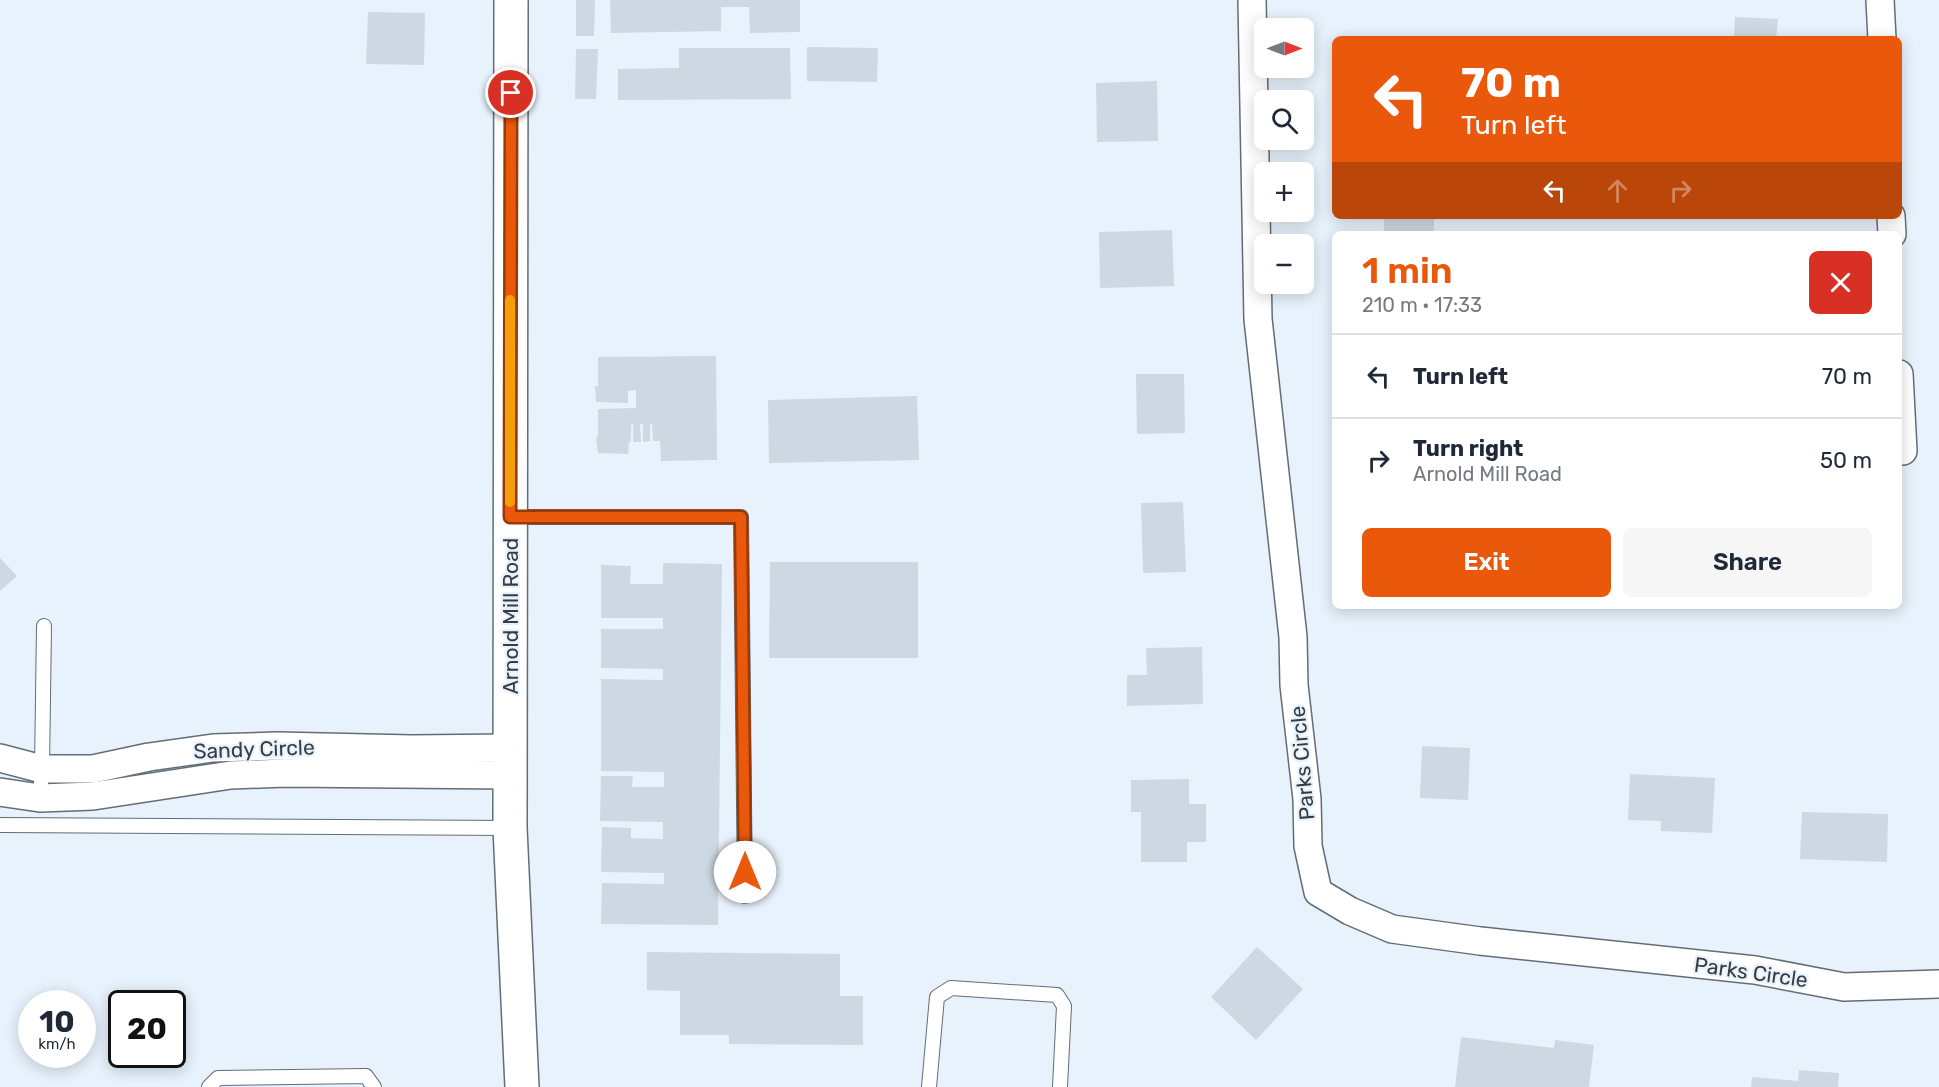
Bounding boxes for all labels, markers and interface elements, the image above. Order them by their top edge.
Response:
north arrow [1254,18,1314,78]
map controls [1254,18,1314,294]
text: 70 m [1461,58,1561,108]
icon: left [1362,60,1440,138]
pin [485,67,536,118]
icon: arrive [494,76,527,109]
button: search [1254,90,1314,150]
text: Turn left [1461,109,1566,141]
button: + [1254,162,1314,222]
icon: left [1538,174,1571,207]
icon: ahead [1601,174,1634,207]
icon: right [1664,174,1697,207]
button: − [1254,234,1314,294]
text: 1 min [1362,249,1453,292]
button: close [1809,251,1872,314]
text: 210 m · 17:33 [1362,293,1482,317]
icon: left [1362,360,1395,393]
text: Turn left [1413,363,1508,390]
text: 70 m [1822,363,1872,390]
text: Turn right [1413,435,1523,462]
icon: right [1362,444,1395,477]
text: 50 m [1820,447,1872,474]
text: Arnold Mill Road [1413,462,1562,486]
button: Exit [1362,528,1611,597]
button: Share [1623,528,1872,597]
street label: Arnold Mill Road [498,538,523,694]
street label: Parks Circle [1285,705,1319,821]
street label: Sandy Circle [193,734,315,764]
position arrow [713,840,777,904]
street label: Parks Circle [1692,952,1810,992]
speed limit sign: 20 [108,990,186,1068]
text: 10 [39,1004,75,1040]
text: km/h [38,1035,76,1053]

